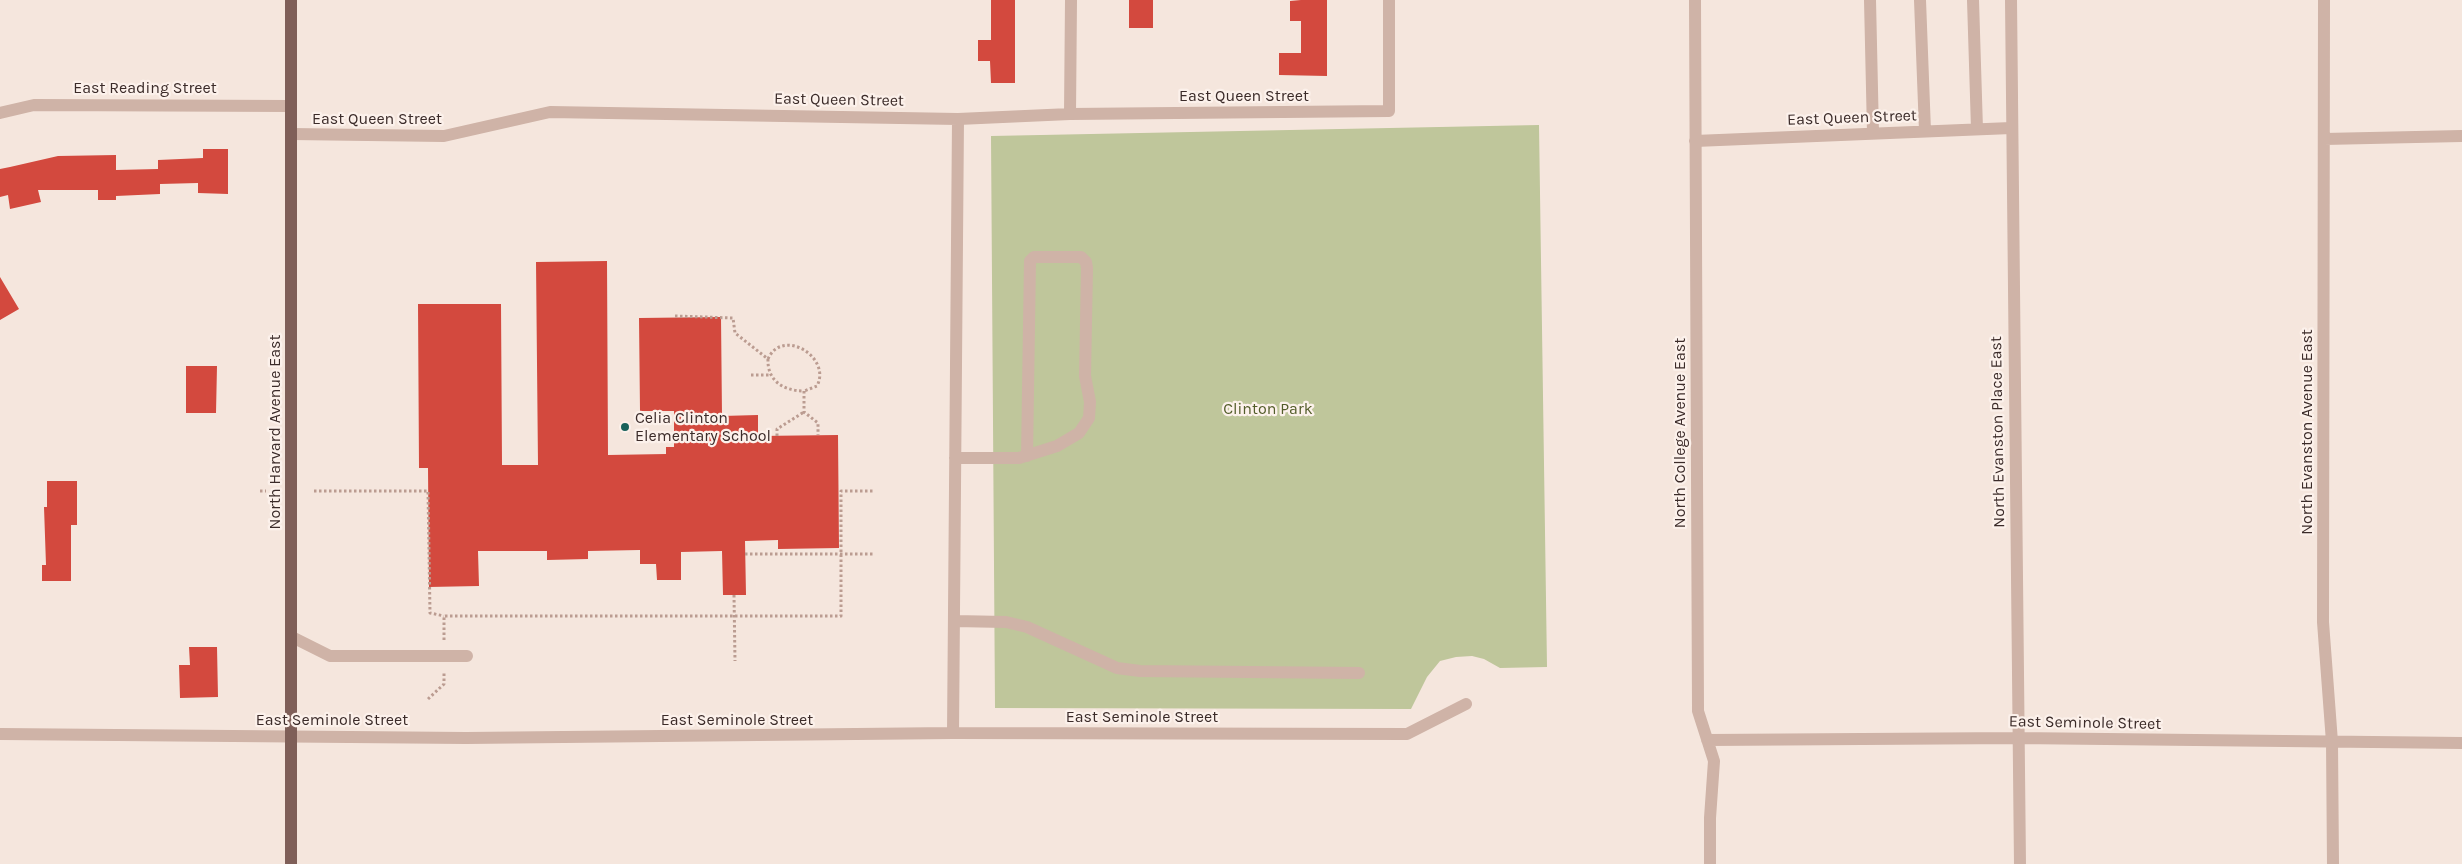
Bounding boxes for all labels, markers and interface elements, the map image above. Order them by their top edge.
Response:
street label: East Reading Street [73,78,217,98]
street label: East Queen Street [1179,86,1309,106]
street label: East Queen Street [774,89,904,111]
street label: East Queen Street [1787,106,1917,130]
street label: East Queen Street [312,109,442,129]
street label: North Evanston Avenue East [2297,329,2317,535]
street label: North Harvard Avenue East [265,335,285,529]
street label: North Evanston Place East [1987,336,2009,528]
street label: North College Avenue East [1670,338,1690,528]
park label: Clinton Park [1223,399,1313,419]
place label: Celia Clinton Elementary School [635,408,771,446]
marker: Celia Clinton Elementary School [619,421,631,433]
street label: East Seminole Street [1066,707,1218,727]
street label: East Seminole Street [256,710,408,730]
street label: East Seminole Street [661,710,813,730]
street label: East Seminole Street [2009,712,2161,734]

